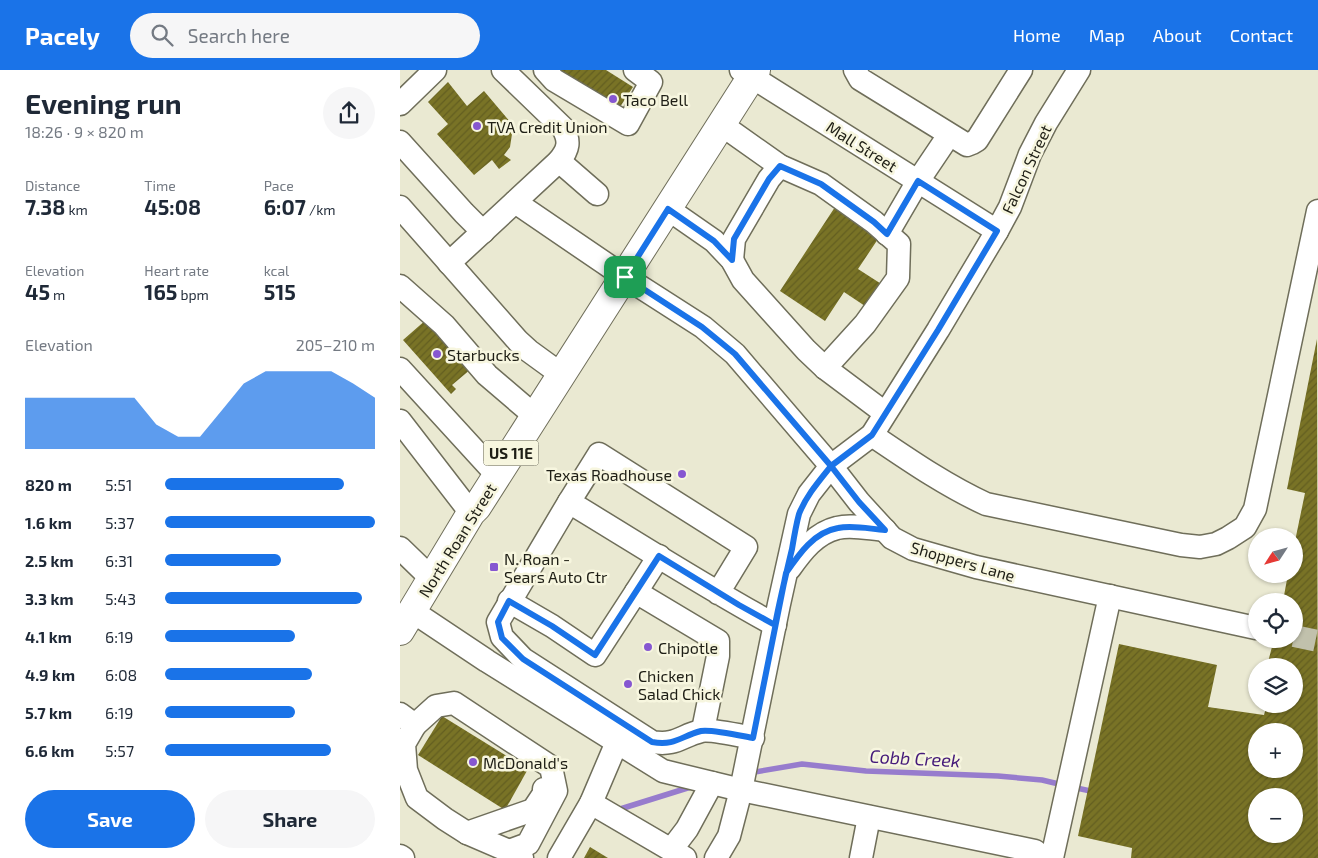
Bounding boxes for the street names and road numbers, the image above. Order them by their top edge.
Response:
street label: Mall Street [823,117,901,175]
street label: Falcon Street [997,122,1055,216]
road number: US 11E [484,440,538,466]
street label: North Roan Street [414,480,500,600]
street label: Shoppers Lane [909,537,1017,585]

